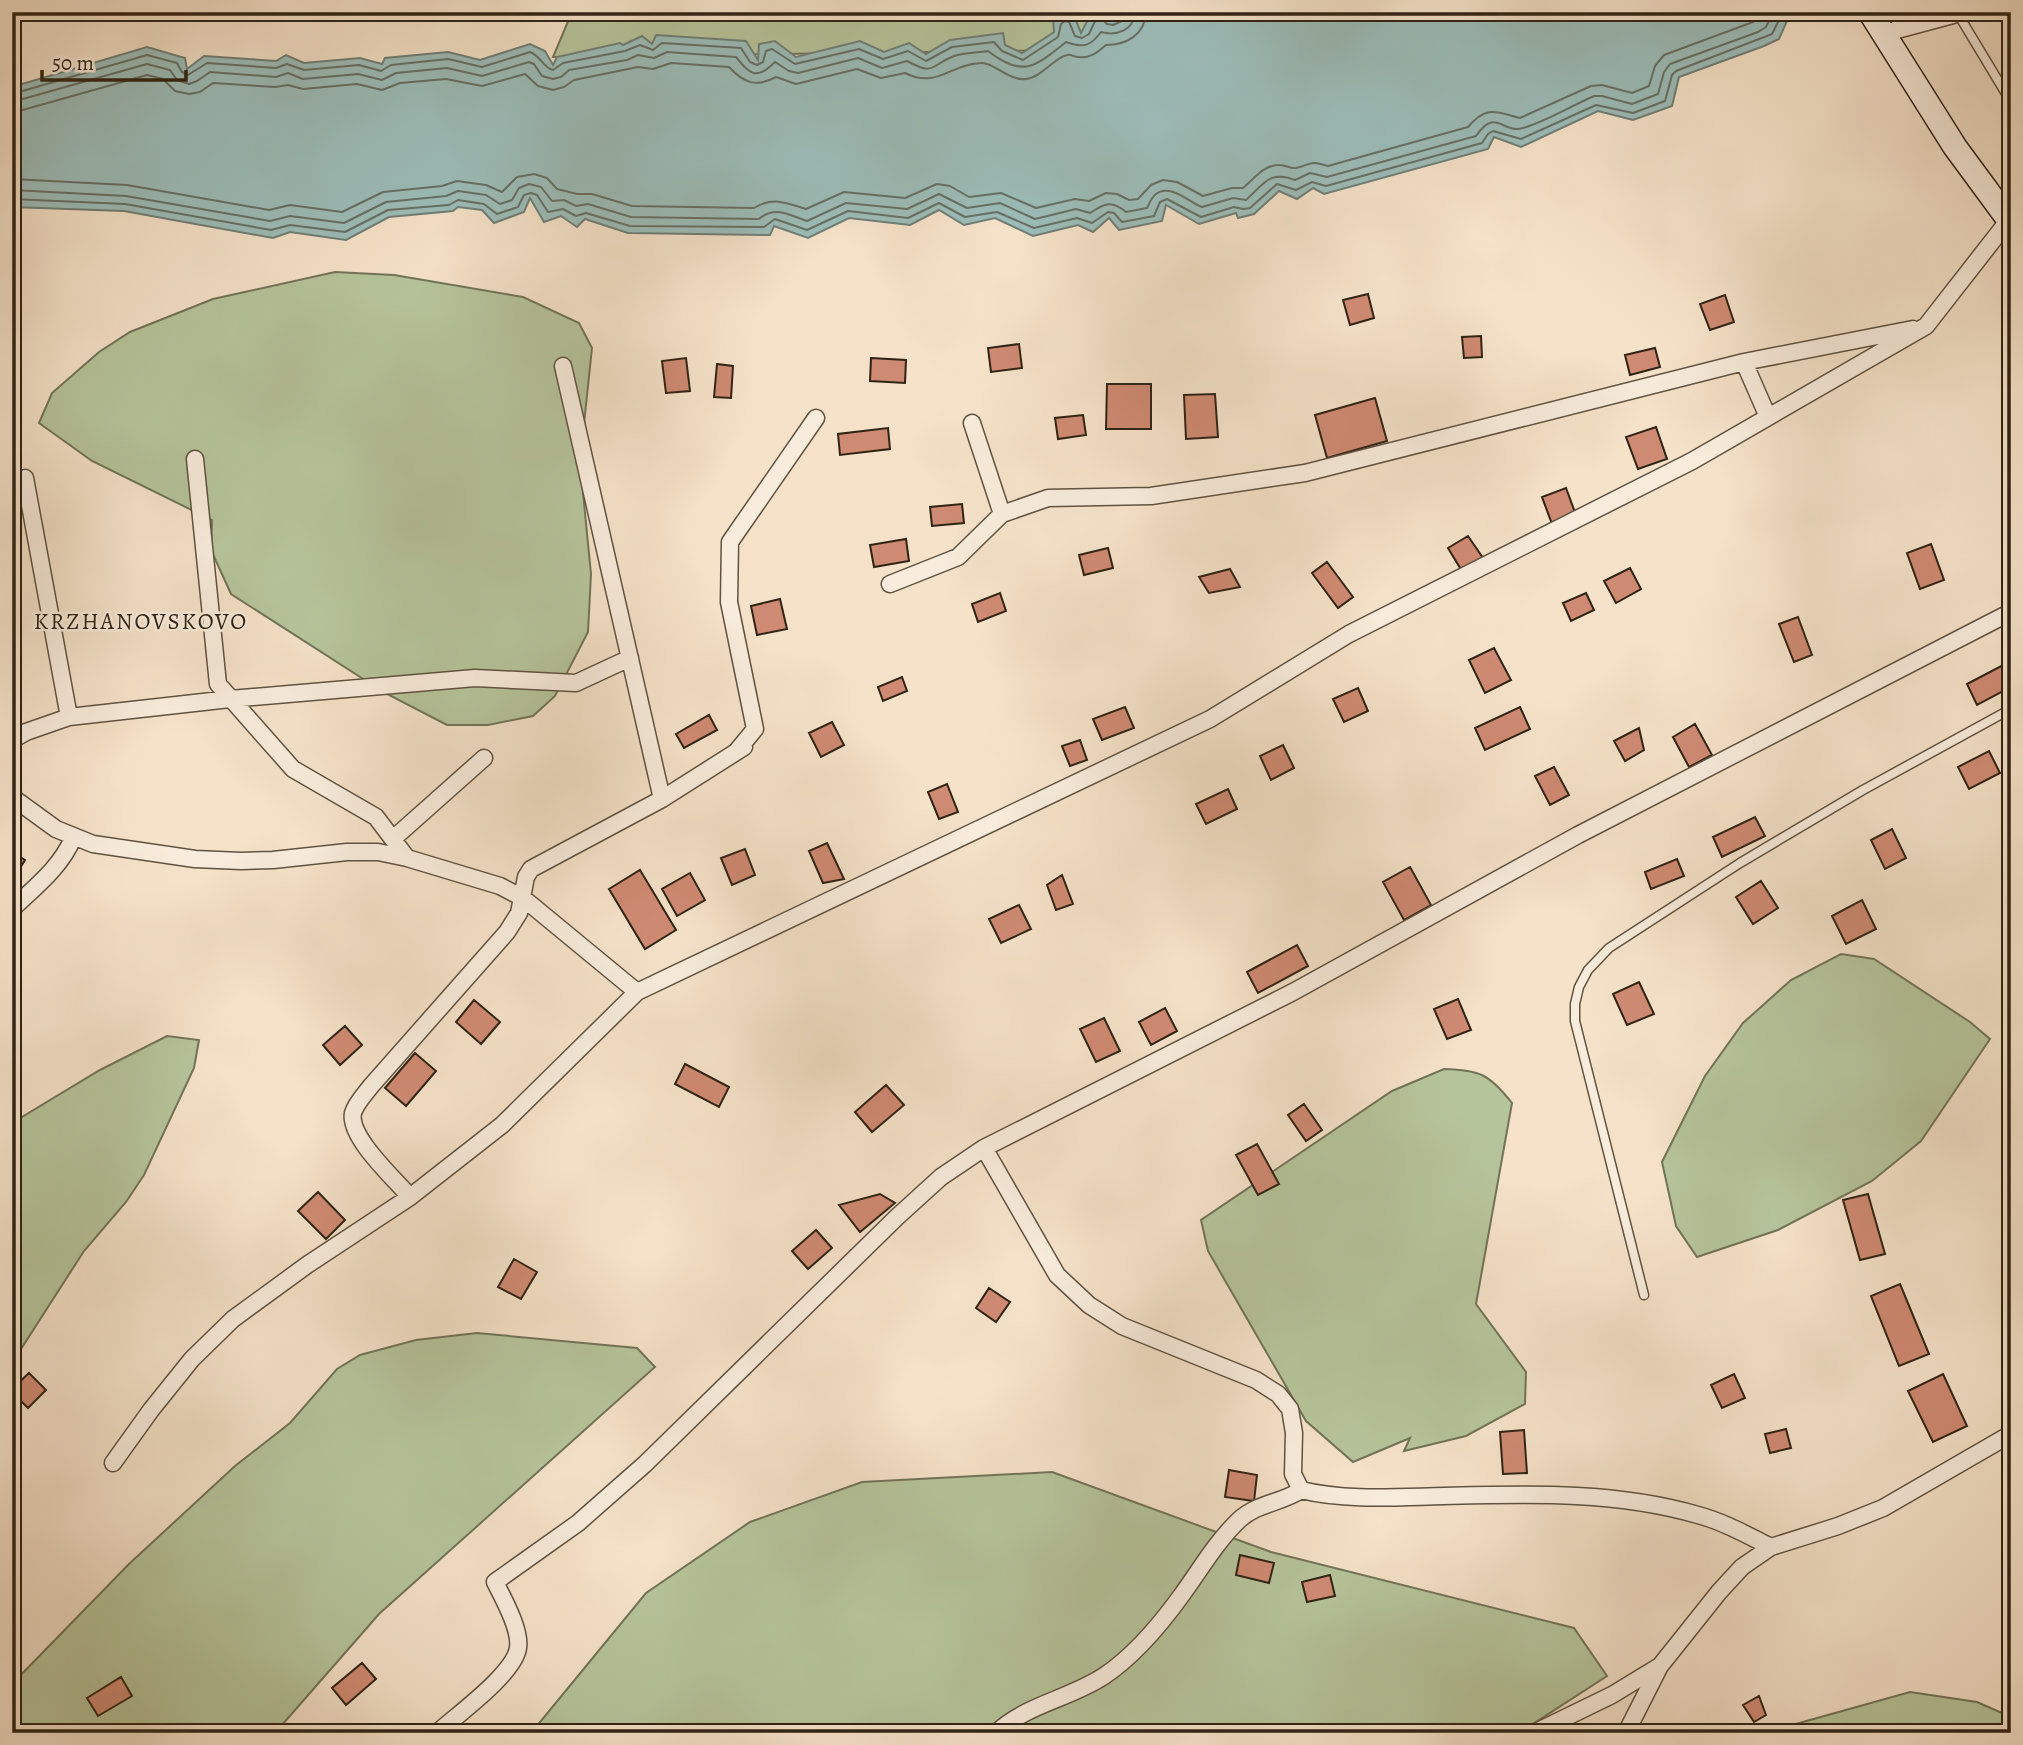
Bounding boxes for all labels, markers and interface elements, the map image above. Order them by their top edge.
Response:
scale bar [42,38,186,82]
text: 50 m [52,49,94,77]
district label: KRZHANOVSKOVO [34,606,248,637]

